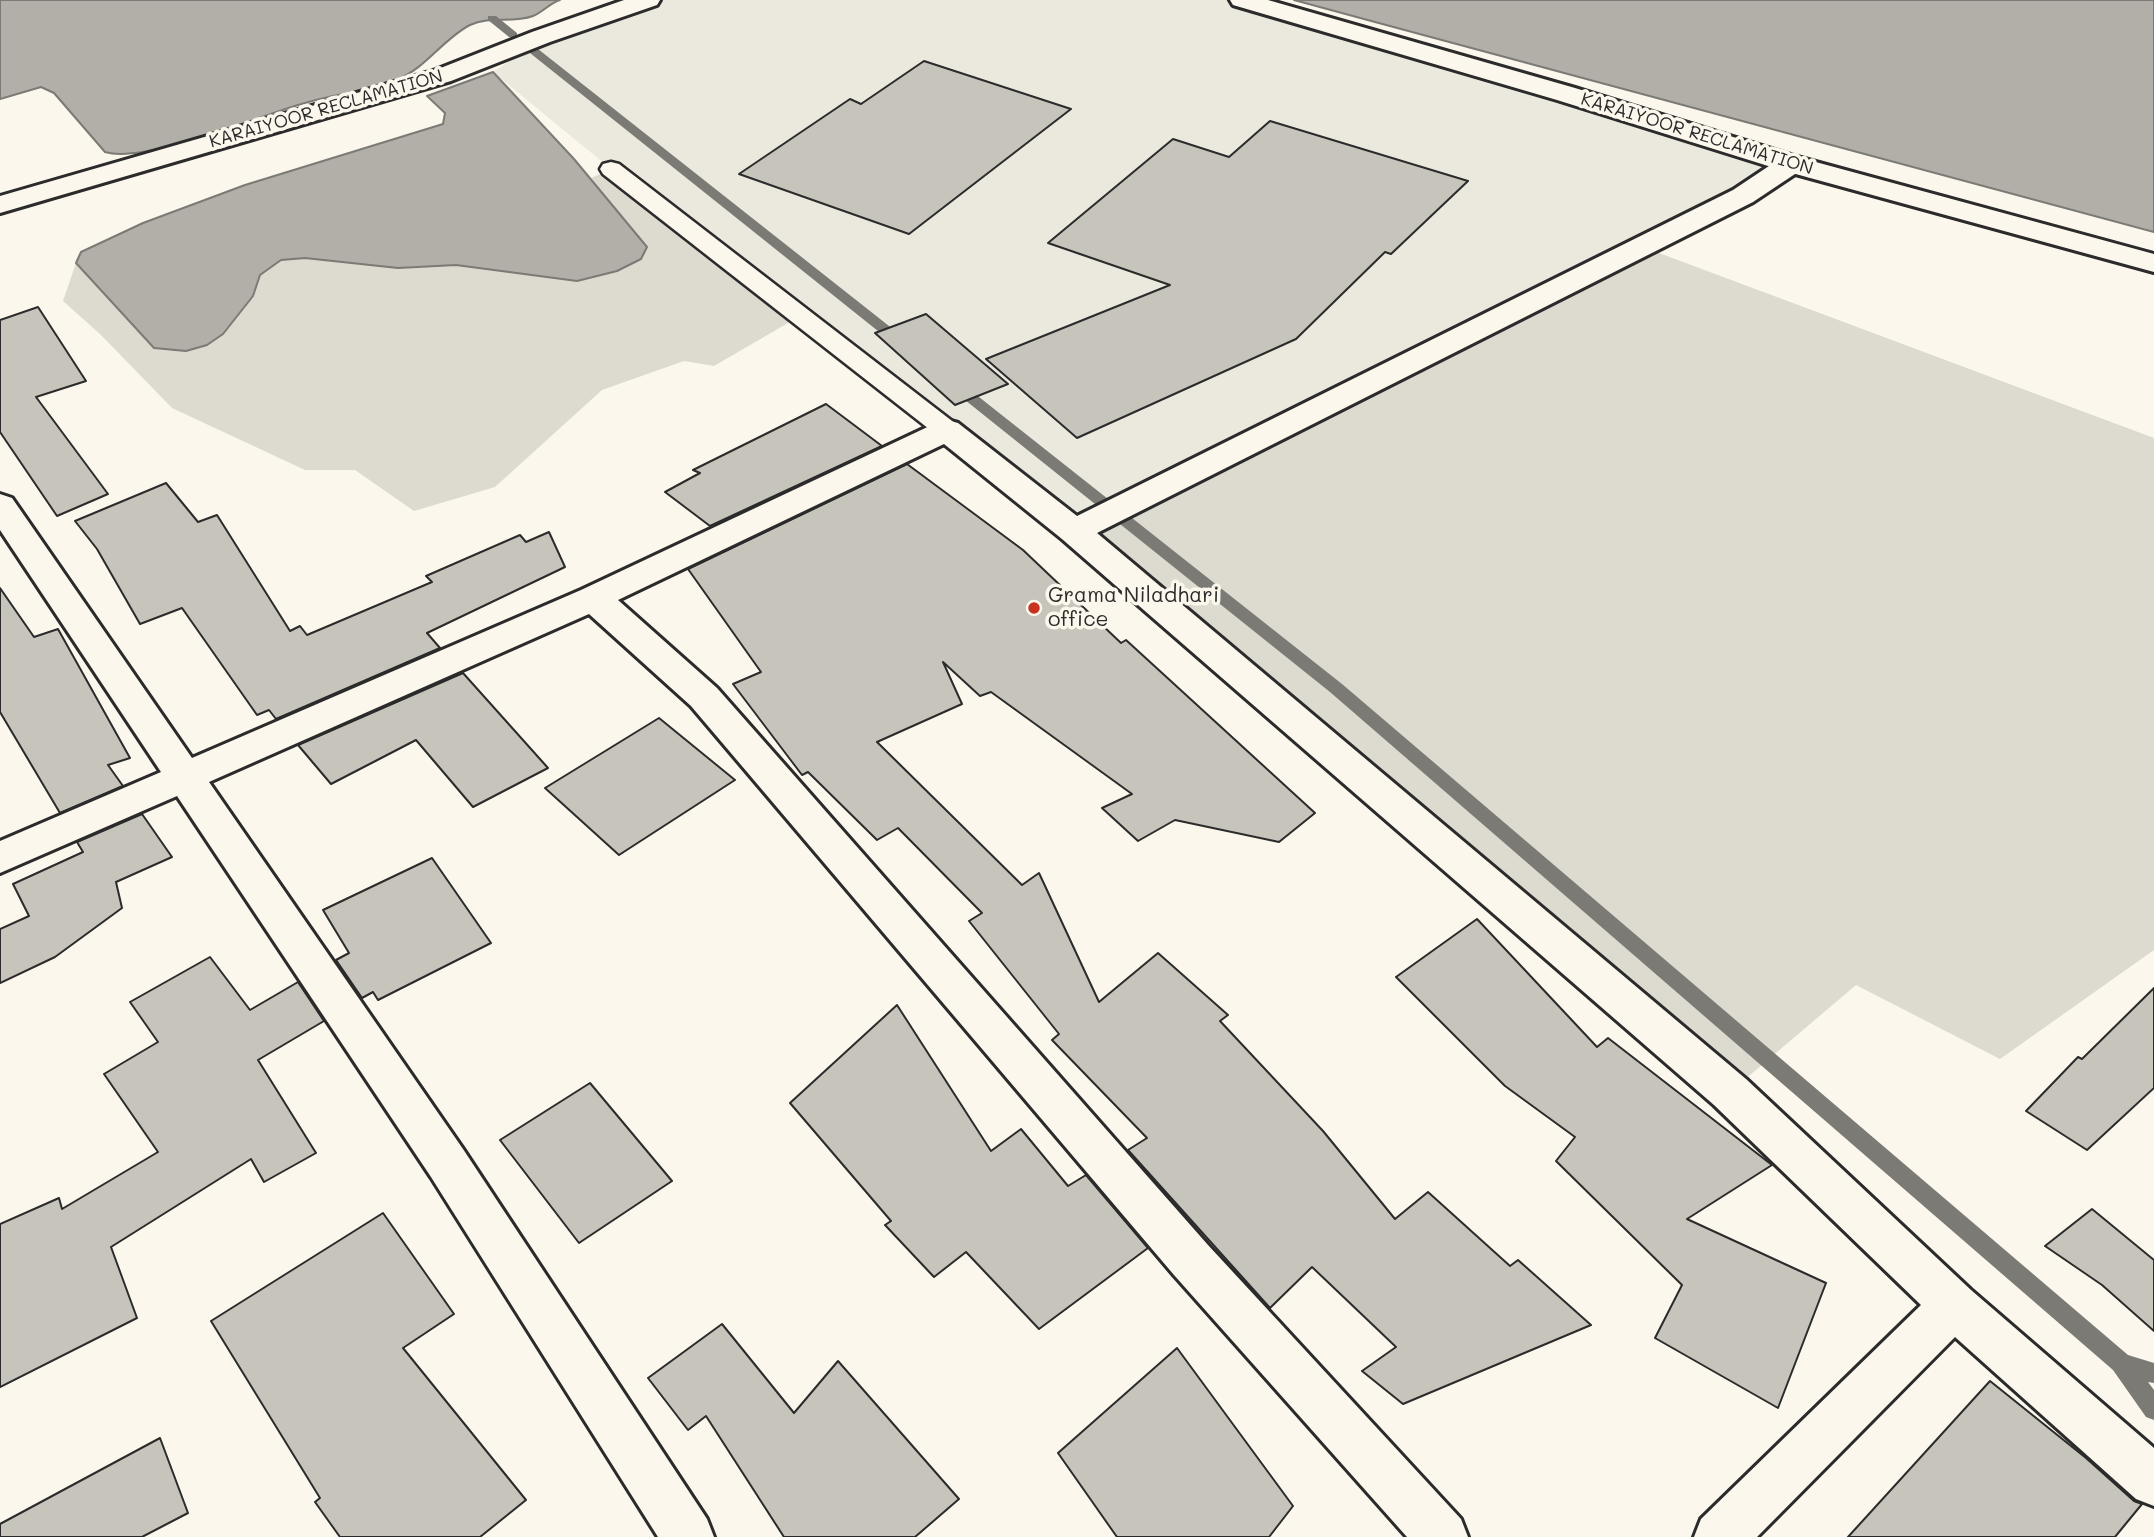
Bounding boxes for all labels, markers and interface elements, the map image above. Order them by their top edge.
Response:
street label: KARAIYOOR RECLAMATION [207,65,445,153]
street label: KARAIYOOR RECLAMATION [1578,88,1816,180]
place label: Grama Niladhari office [1048,583,1219,633]
marker: Grama Niladhari office [1026,600,1042,616]

